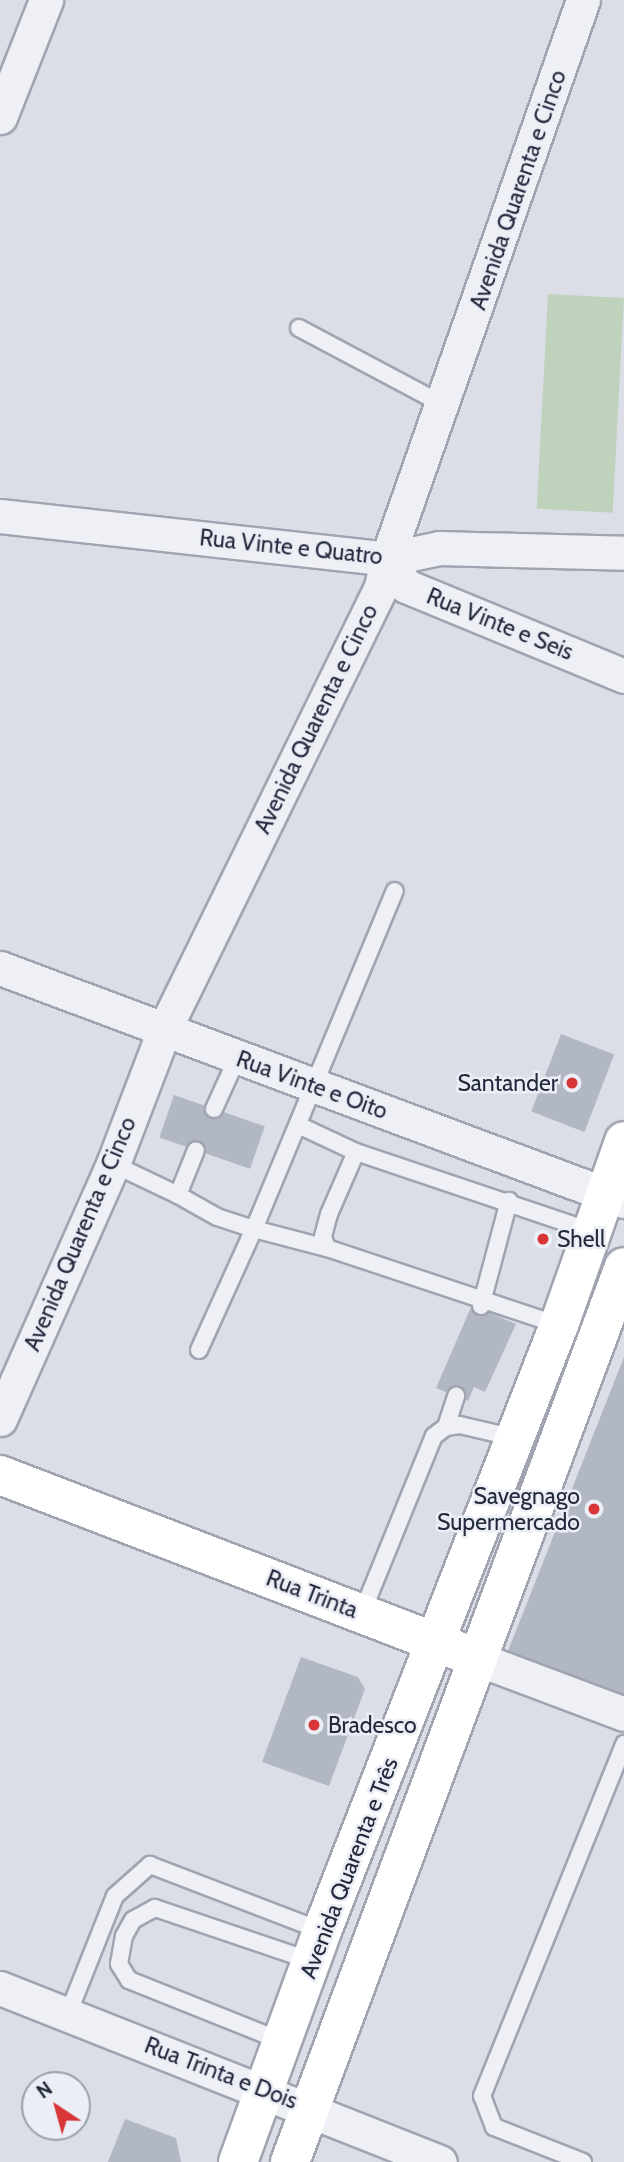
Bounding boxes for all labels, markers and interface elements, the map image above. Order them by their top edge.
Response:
street label: Avenida Quarenta e Cinco [464,67,572,313]
street label: Rua Vinte e Quatro [198,524,384,570]
street label: Rua Vinte e Seis [423,582,577,666]
street label: Avenida Quarenta e Cinco [248,600,384,838]
street label: Rua Vinte e Oito [233,1045,391,1125]
place label: Santander [457,1069,558,1097]
marker: Santander [564,1075,580,1091]
street label: Avenida Quarenta e Cinco [18,1113,142,1355]
place label: Shell [557,1225,605,1253]
marker: Shell [535,1231,551,1247]
place label: Savegnago Supermercado [437,1482,580,1536]
marker: Savegnago Supermercado [586,1501,602,1517]
street label: Rua Trinta [262,1564,362,1624]
place label: Bradesco [328,1711,417,1739]
marker: Bradesco [306,1717,322,1733]
street label: Avenida Quarenta e Três [294,1754,404,1982]
street label: Rua Trinta e Dois [141,2031,301,2115]
north arrow [21,2071,91,2141]
text: N [32,2077,57,2103]

